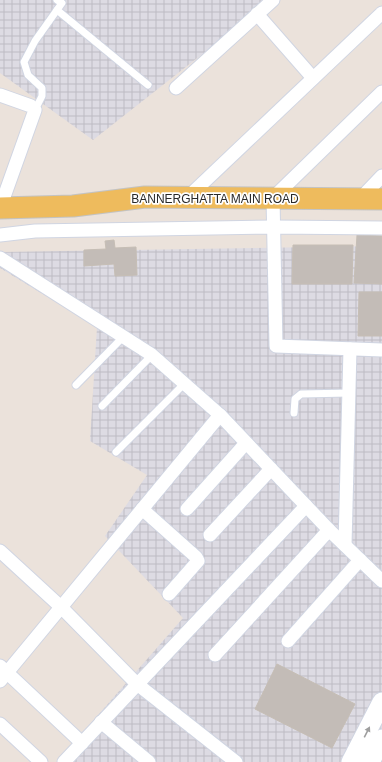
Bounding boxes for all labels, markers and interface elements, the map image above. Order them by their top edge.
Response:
street label: BANNERGHATTA MAIN ROAD [131,192,299,206]
one-way arrow [364,726,370,738]

